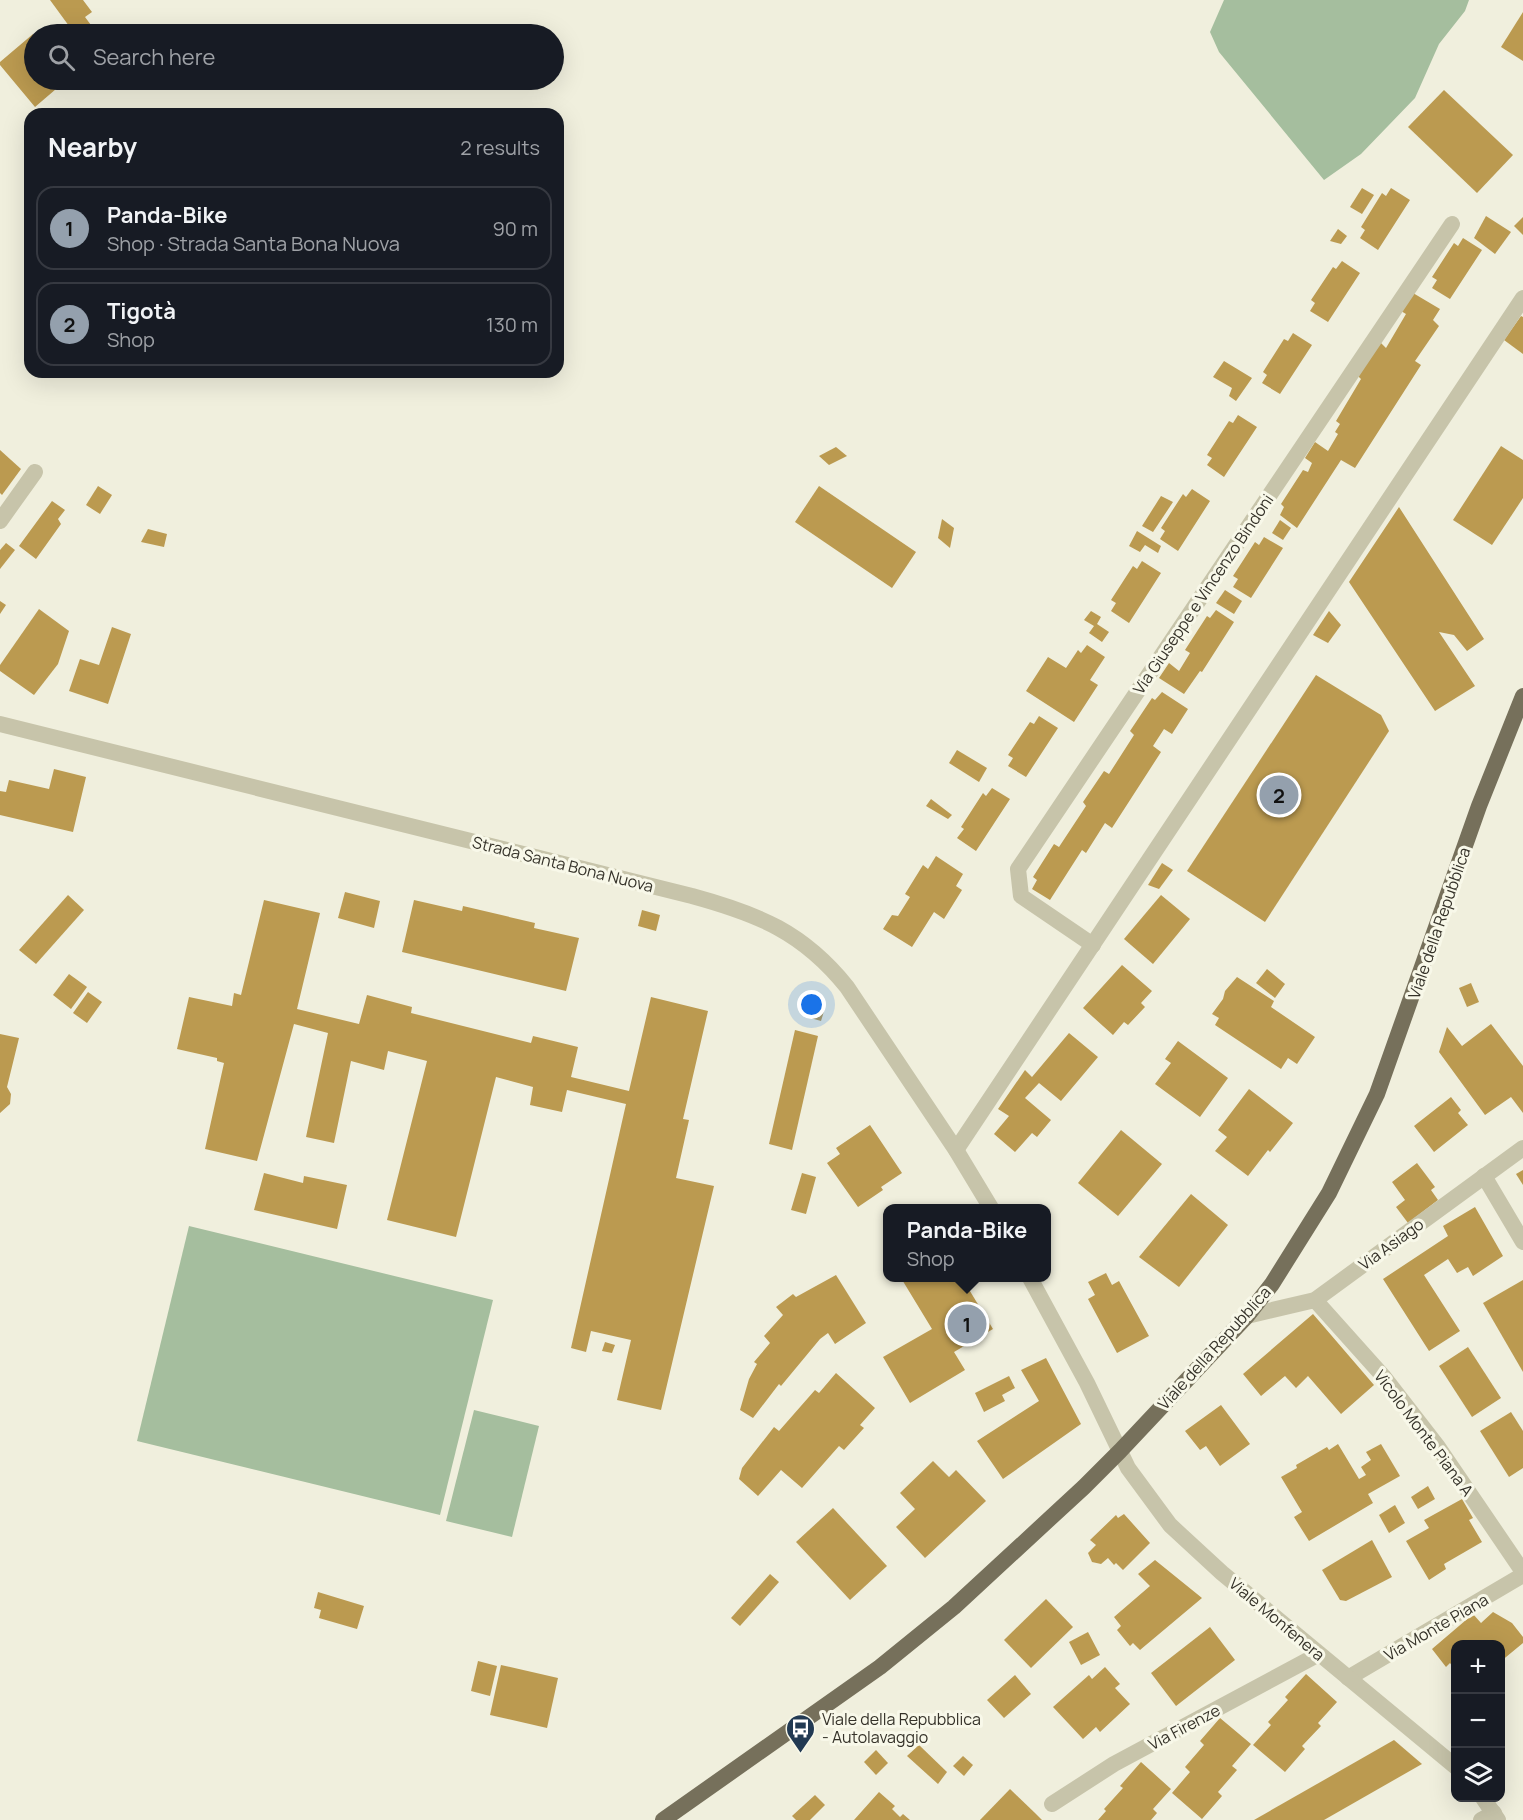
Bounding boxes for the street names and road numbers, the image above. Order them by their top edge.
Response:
street label: Via Giuseppe e Vincenzo Bindoni [1128,490,1278,698]
street label: Strada Santa Bona Nuova [470,831,656,897]
street label: Viale della Repubblica [1403,844,1475,1002]
street label: Via Asiago [1354,1213,1428,1275]
street label: Viale della Repubblica [1153,1282,1275,1414]
street label: Vicolo Monte Piana A [1369,1365,1479,1501]
street label: Viale Monfenera [1225,1573,1329,1665]
street label: Via Monte Piana [1380,1588,1492,1666]
street label: Via Firenze [1144,1699,1224,1755]

